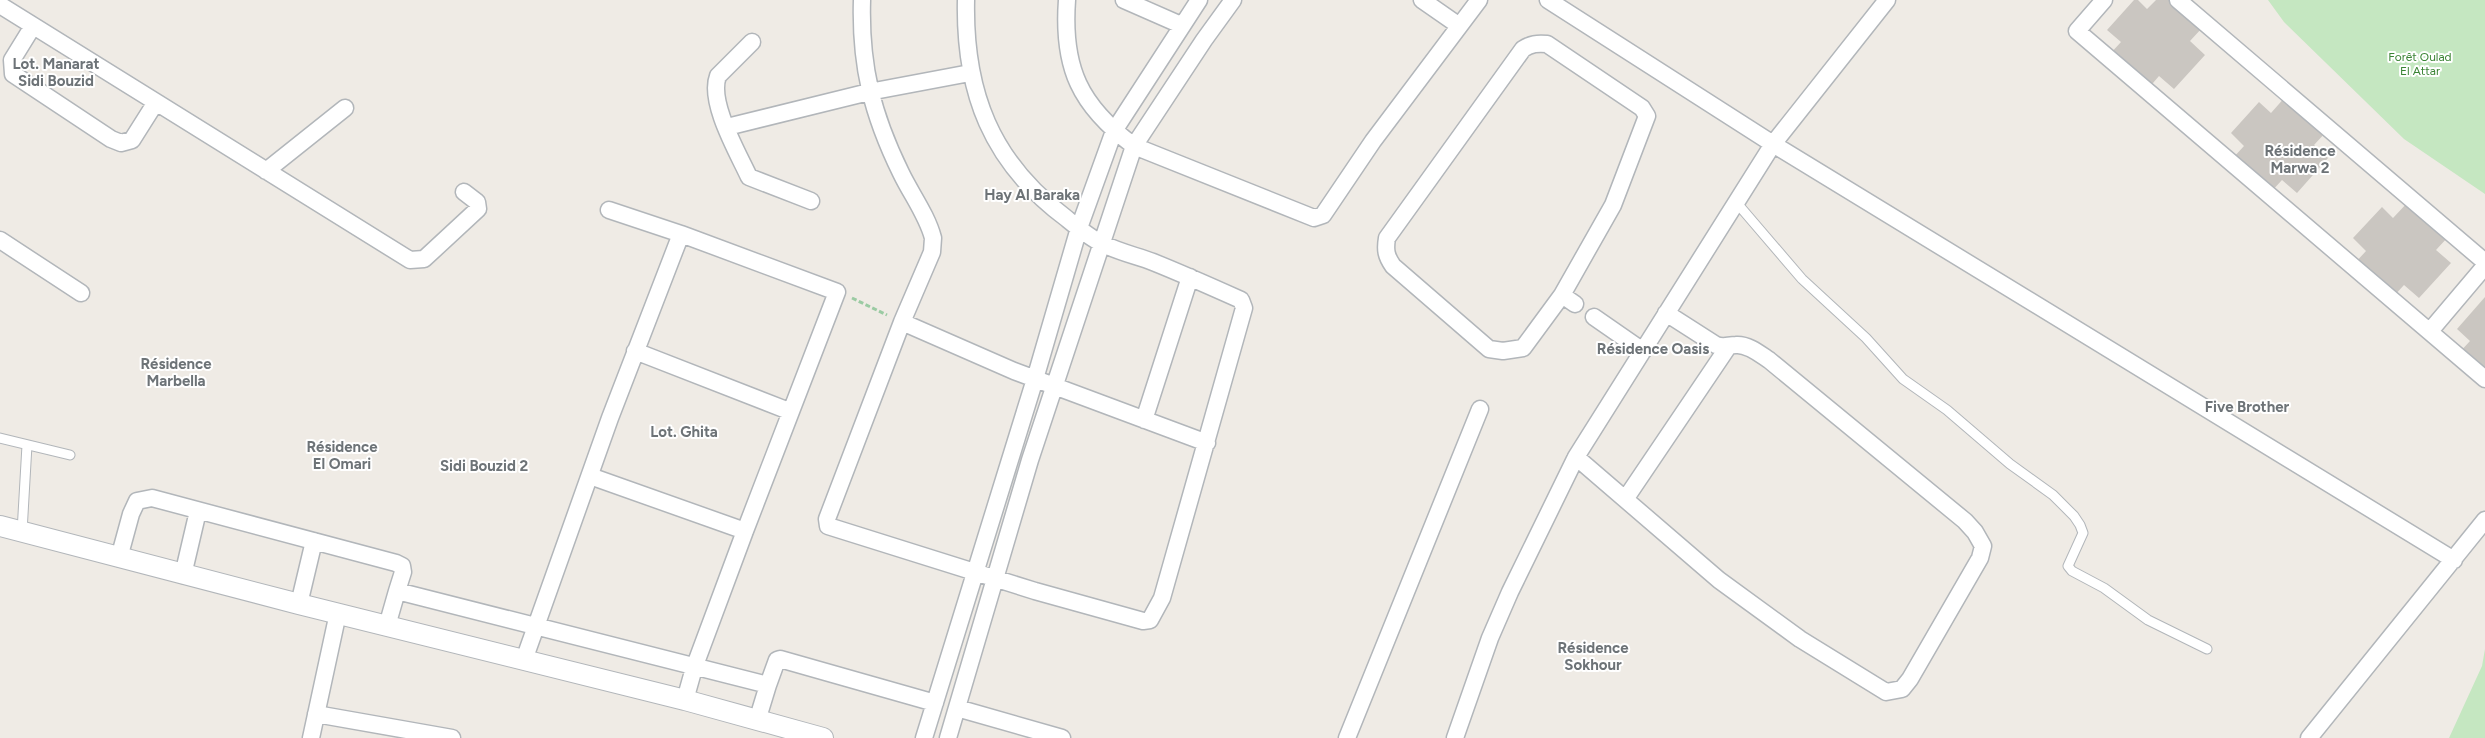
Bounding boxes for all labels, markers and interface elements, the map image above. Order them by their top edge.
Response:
park label: Forêt Oulad El Attar [2388,50,2452,78]
district label: Lot. Manarat Sidi Bouzid [12,55,100,90]
district label: Résidence Marwa 2 [2264,142,2336,177]
district label: Hay Al Baraka [984,186,1080,204]
district label: Résidence Oasis [1597,340,1709,358]
district label: Résidence Marbella [140,355,212,390]
district label: Five Brother [2205,398,2289,416]
district label: Lot. Ghita [650,423,718,441]
district label: Résidence El Omari [306,438,378,473]
district label: Sidi Bouzid 2 [440,457,528,475]
district label: Résidence Sokhour [1557,639,1629,674]

